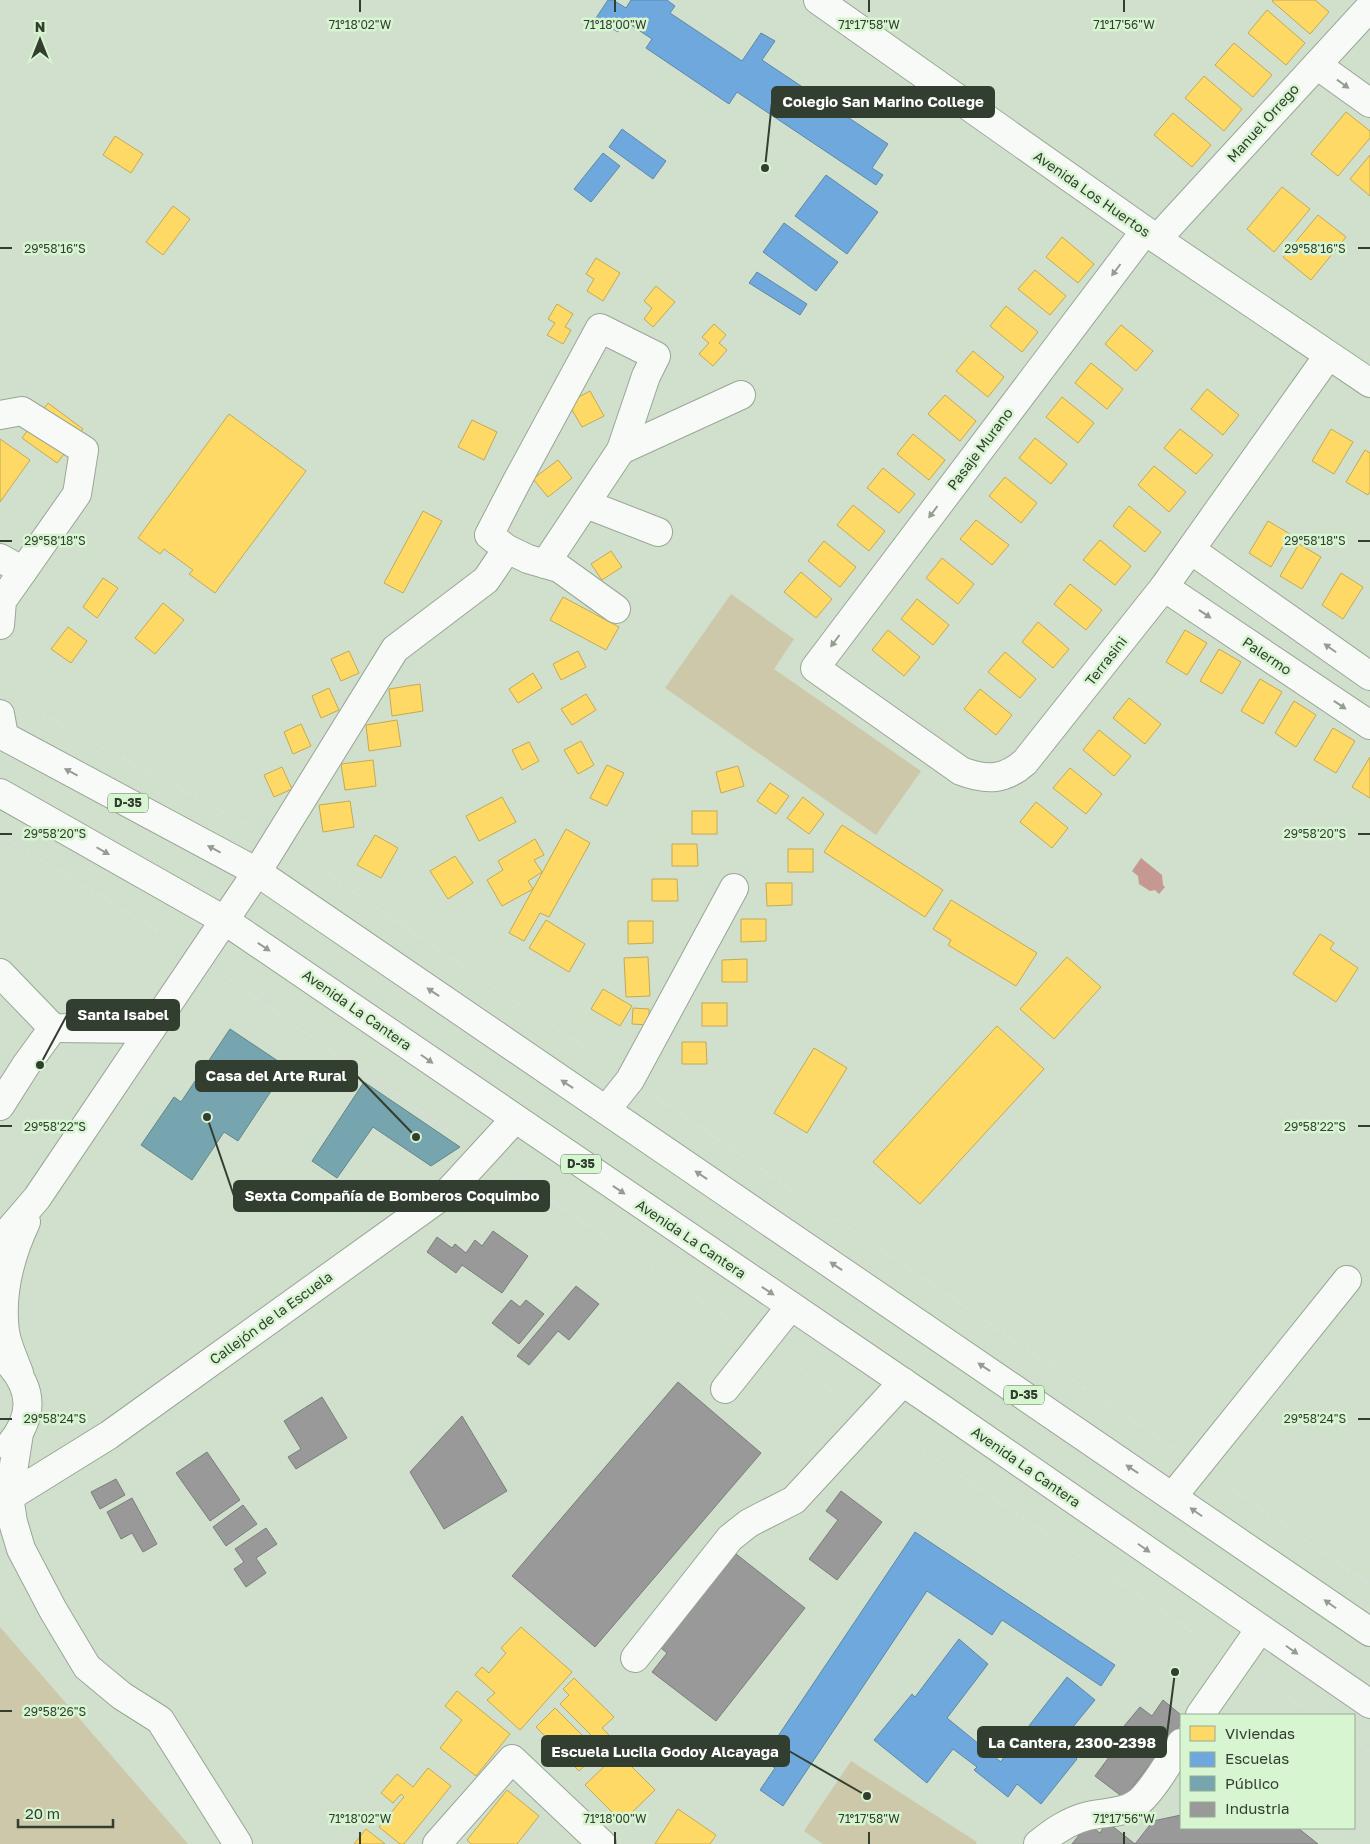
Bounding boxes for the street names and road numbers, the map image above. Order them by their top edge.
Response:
street label: Manuel Orrego [1223,80,1302,165]
street label: Avenida Los Huertos [1031,147,1154,240]
street label: Pasaje Murano [943,404,1016,493]
street label: Terrasini [1081,633,1130,689]
street label: Palermo [1239,633,1295,678]
road number: D-35 [108,794,148,812]
street label: Avenida La Cantera [300,966,415,1054]
road number: D-35 [561,1154,601,1174]
street label: Avenida La Cantera [633,1195,749,1282]
street label: Callejón de la Escuela [206,1267,335,1368]
road number: D-35 [1004,1386,1044,1404]
street label: Avenida La Cantera [969,1423,1084,1511]

